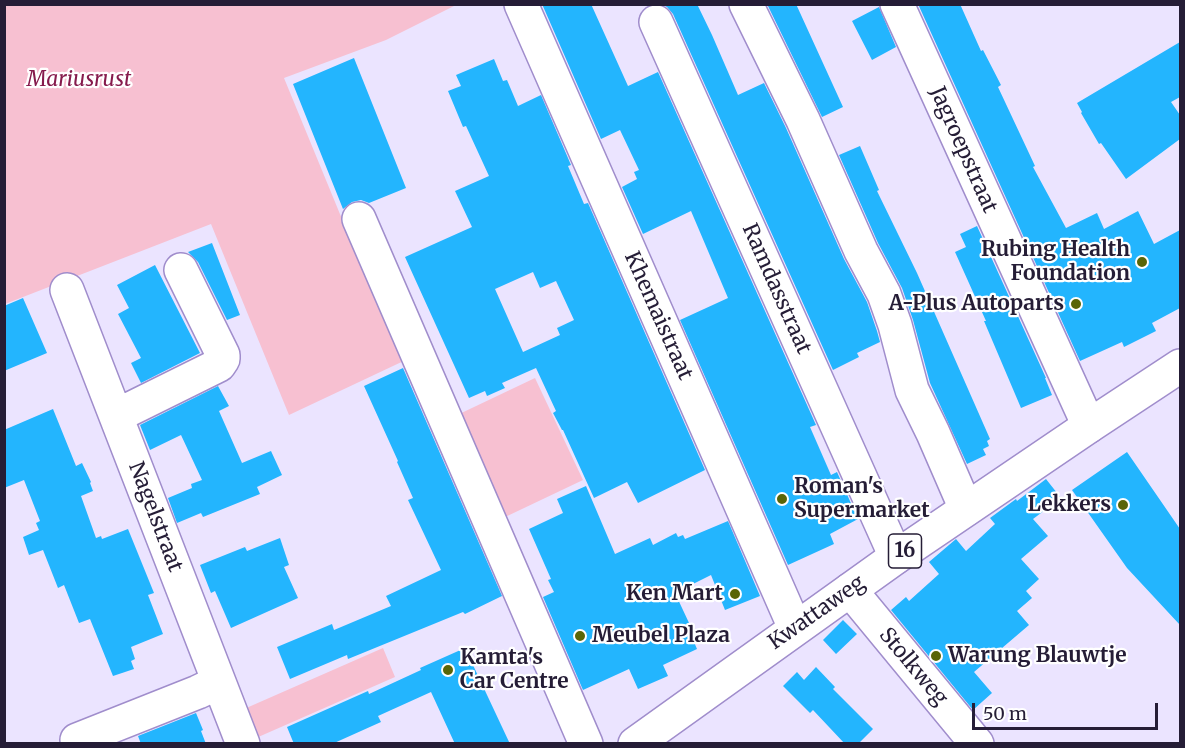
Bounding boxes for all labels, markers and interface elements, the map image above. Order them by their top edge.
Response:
park label: Mariusrust [27,67,131,93]
street label: Jagroepstraat [924,83,1002,217]
street label: Ramdasstraat [736,220,816,358]
place label: Rubing Health Foundation [981,237,1130,287]
street label: Khemaistraat [619,248,697,384]
marker: Rubing Health Foundation [1135,255,1149,269]
place label: A-Plus Autoparts [889,291,1064,317]
marker: A-Plus Autoparts [1069,297,1083,311]
street label: Nagelstraat [123,458,187,576]
place label: Roman's Supermarket [794,474,930,524]
marker: Roman's Supermarket [775,492,789,506]
place label: Lekkers [1027,492,1111,518]
marker: Lekkers [1116,498,1130,512]
road number: 16 [888,534,922,568]
street label: Kwattaweg [764,571,870,655]
place label: Ken Mart [626,581,723,607]
marker: Ken Mart [728,587,742,601]
place label: Meubel Plaza [592,623,730,649]
street label: Stolkweg [873,623,953,711]
marker: Meubel Plaza [573,629,587,643]
place label: Warung Blauwtje [948,643,1127,669]
place label: Kamta's Car Centre [460,645,569,695]
marker: Warung Blauwtje [929,649,943,663]
marker: Kamta's Car Centre [441,663,455,677]
scale bar [975,691,1161,729]
text: 50 m [983,702,1027,725]

